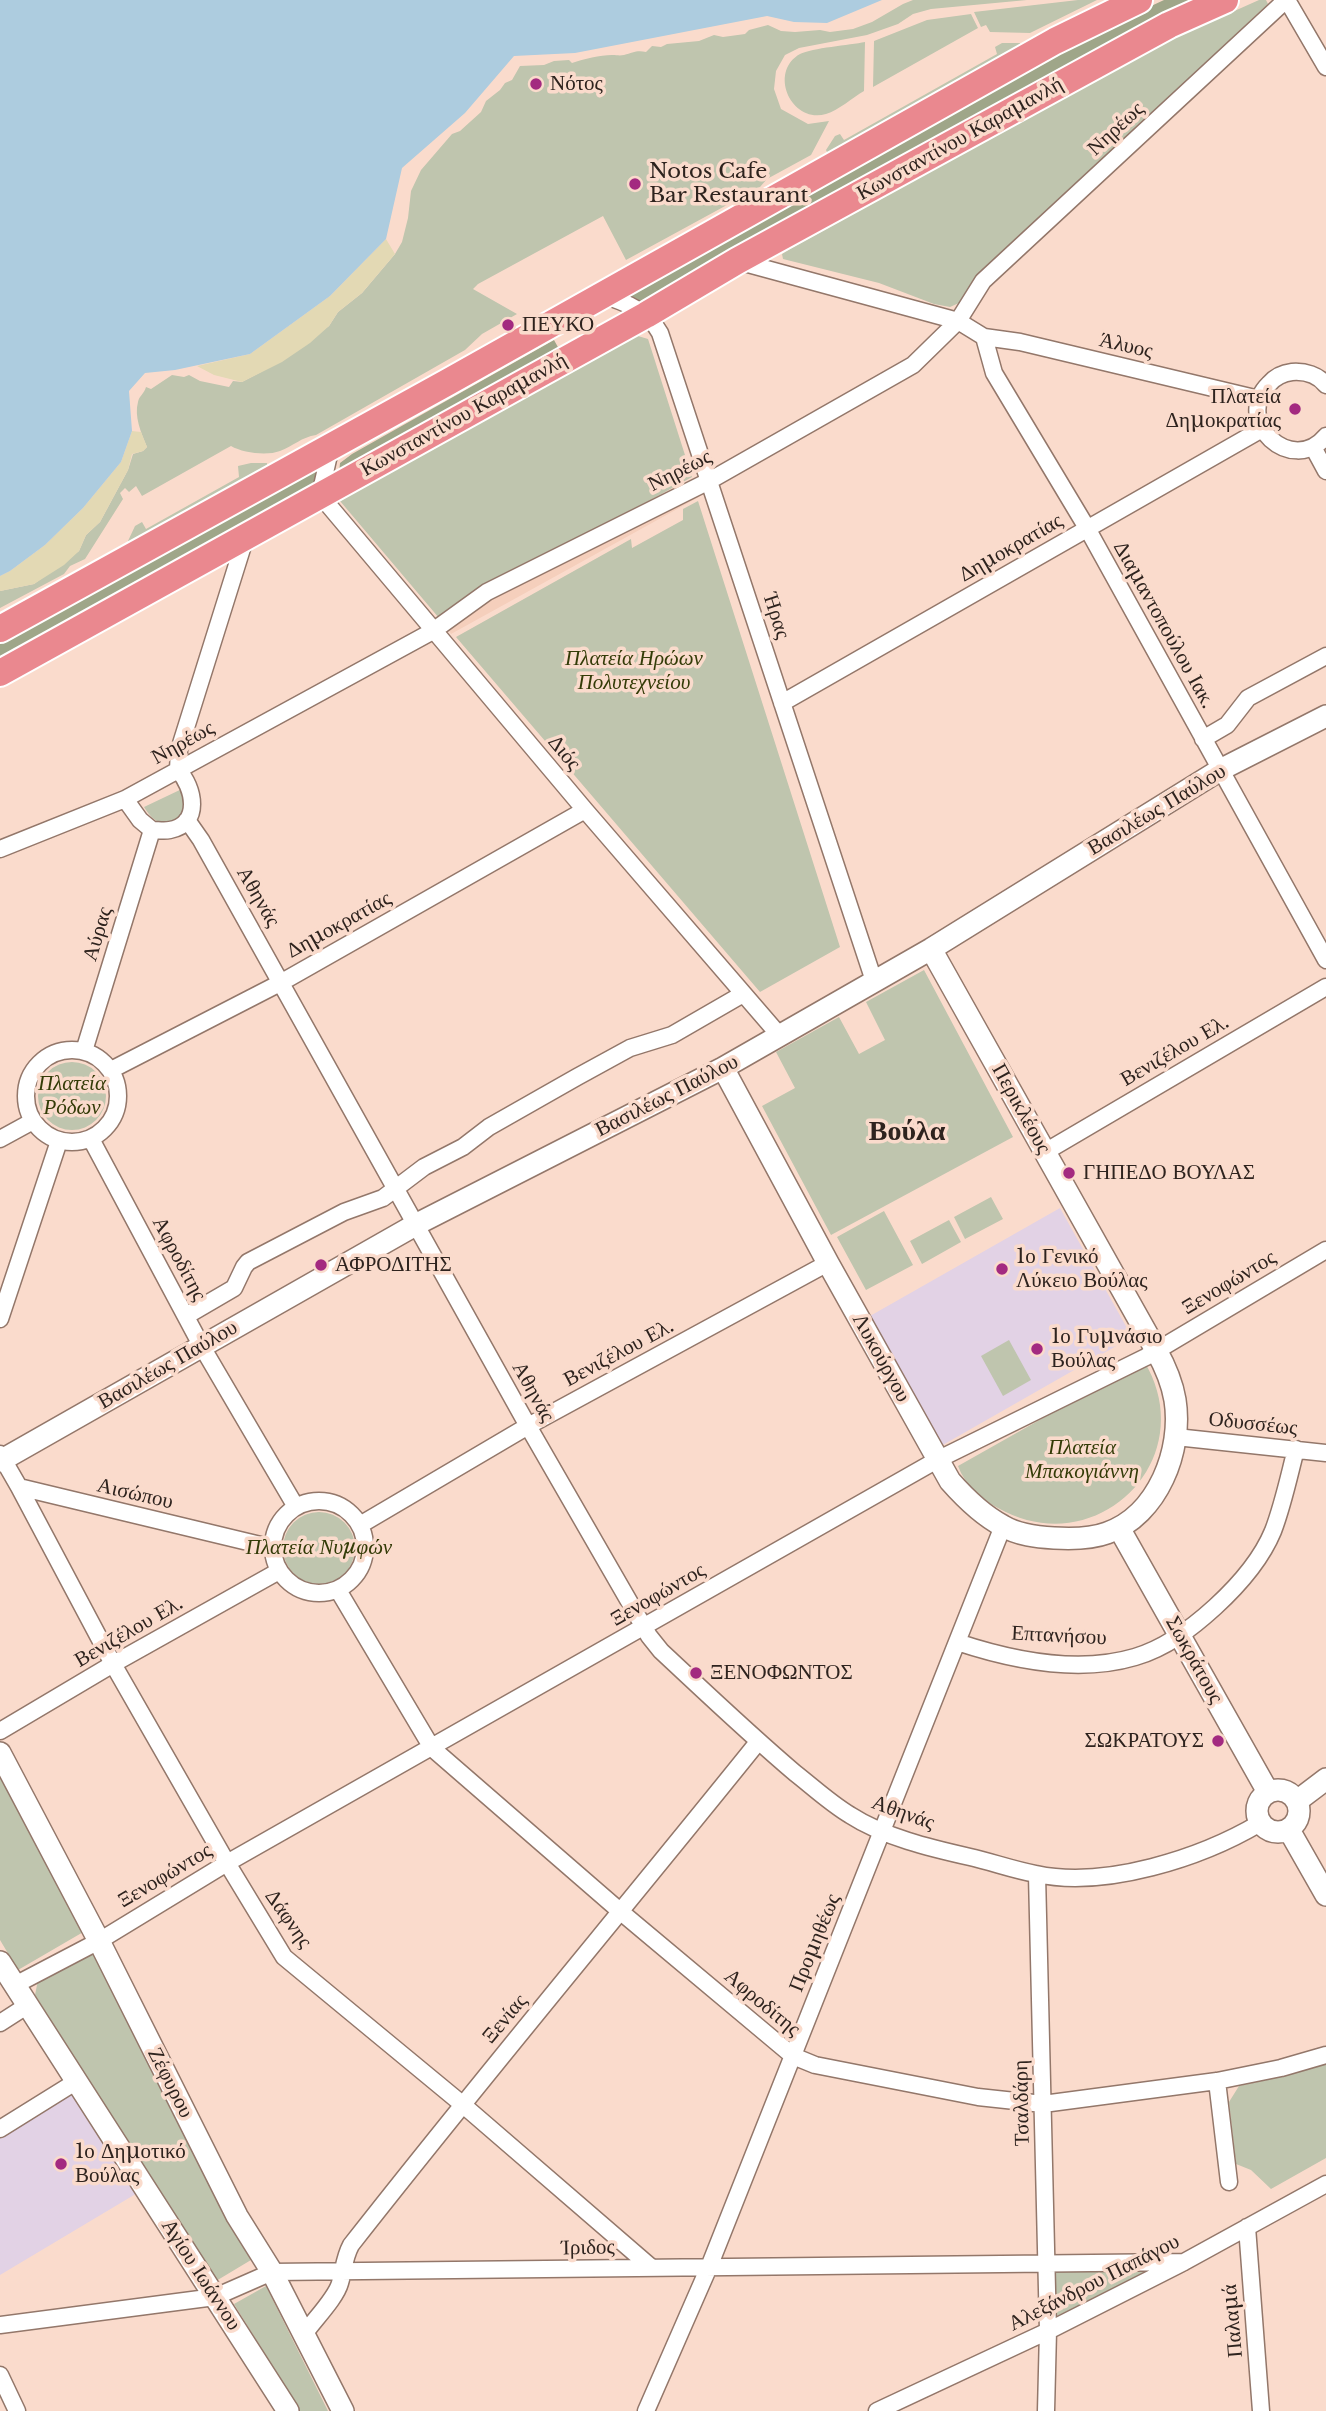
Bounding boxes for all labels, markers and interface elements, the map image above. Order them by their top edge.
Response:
place label: Νότος [550,71,603,97]
street label: Κωνσταντίνου Καραμανλή [852,72,1068,206]
marker: Νότος [528,76,544,92]
street label: Νηρέως [1083,97,1149,161]
place label: Notos Cafe Bar Restaurant [649,159,808,209]
marker: Notos Cafe Bar Restaurant [627,176,643,192]
place label: ΠΕΥΚΟ [522,312,594,338]
marker: ΠΕΥΚΟ [500,317,516,333]
street label: Άλυος [1097,328,1155,364]
street label: Κωνσταντίνου Καραμανλή [356,348,572,482]
place label: Πλατεία Δημοκρατίας [1165,384,1281,434]
marker: Πλατεία Δημοκρατίας [1287,401,1303,417]
street label: Νηρέως [644,444,716,498]
street label: Δημοκρατίας [955,508,1067,588]
street label: Διαμαντοπούλου Ιακ. [1108,537,1220,713]
street label: Ήρας [757,590,795,642]
park label: Πλατεία Ηρώων Πολυτεχνείου [565,646,703,696]
street label: Νηρέως [147,716,219,770]
street label: Διός [542,730,586,776]
street label: Βασιλέως Παύλου [1083,759,1231,861]
street label: Αθηνάς [231,863,285,931]
street label: Δημοκρατίας [282,886,396,964]
street label: Αύρας [78,904,118,964]
street label: Βενιζέλου Ελ. [1116,1010,1234,1092]
street label: Βασιλέως Παύλου [591,1049,743,1143]
street label: Περικλέους [986,1060,1056,1158]
park label: Πλατεία Ρόδων [38,1071,106,1121]
district label: Βούλα [869,1115,945,1149]
place label: ΓΗΠΕΔΟ ΒΟΥΛΑΣ [1083,1160,1255,1186]
marker: ΓΗΠΕΔΟ ΒΟΥΛΑΣ [1061,1165,1077,1181]
street label: Αφροδίτης [146,1213,212,1305]
place label: 1ο Γενικό Λύκειο Βούλας [1016,1244,1148,1294]
street label: Ξενοφώντος [1178,1245,1280,1321]
place label: ΑΦΡΟΔΙΤΗΣ [335,1252,452,1278]
marker: ΑΦΡΟΔΙΤΗΣ [313,1257,329,1273]
marker: 1ο Γενικό Λύκειο Βούλας [994,1261,1010,1277]
street label: Λυκούργου [846,1309,916,1407]
street label: Βενιζέλου Ελ. [560,1313,678,1393]
street label: Βασιλέως Παύλου [94,1315,242,1415]
place label: 1ο Γυμνάσιο Βούλας [1051,1324,1163,1374]
marker: 1ο Γυμνάσιο Βούλας [1029,1341,1045,1357]
street label: Αθηνάς [506,1357,560,1427]
street label: Οδυσσέως [1207,1407,1299,1441]
park label: Πλατεία Μπακογιάννη [1025,1435,1139,1485]
street label: Αισώπου [94,1473,176,1515]
park label: Πλατεία Νυμφών [246,1535,392,1561]
street label: Ξενοφώντος [606,1558,710,1632]
street label: Βενιζέλου Ελ. [70,1591,188,1673]
street label: Σωκράτους [1160,1612,1228,1708]
street label: Επτανήσου [1011,1621,1107,1651]
place label: ΞΕΝΟΦΩΝΤΟΣ [710,1660,853,1686]
marker: ΞΕΝΟΦΩΝΤΟΣ [688,1665,704,1681]
place label: ΣΩΚΡΑΤΟΥΣ [1084,1728,1204,1754]
marker: ΣΩΚΡΑΤΟΥΣ [1210,1733,1226,1749]
street label: Αθηνάς [868,1790,938,1836]
street label: Ξενοφώντος [114,1838,216,1914]
street label: Δάφνης [259,1885,317,1953]
street label: Προμηθέως [784,1890,846,1996]
street label: Αφροδίτης [719,1964,805,2042]
street label: Ξενίας [477,1989,533,2049]
street label: Ζέφυρου [142,2044,198,2122]
street label: Τσαλδάρη [1009,2060,1035,2146]
place label: 1ο Δημοτικό Βούλας [75,2139,186,2189]
marker: 1ο Δημοτικό Βούλας [53,2156,69,2172]
street label: Αγίου Ιωάννου [156,2215,246,2335]
street label: Αλεξάνδρου Παπάγου [1004,2229,1184,2337]
street label: Ίριδος [561,2235,615,2261]
street label: Παλαμά [1217,2283,1249,2359]

